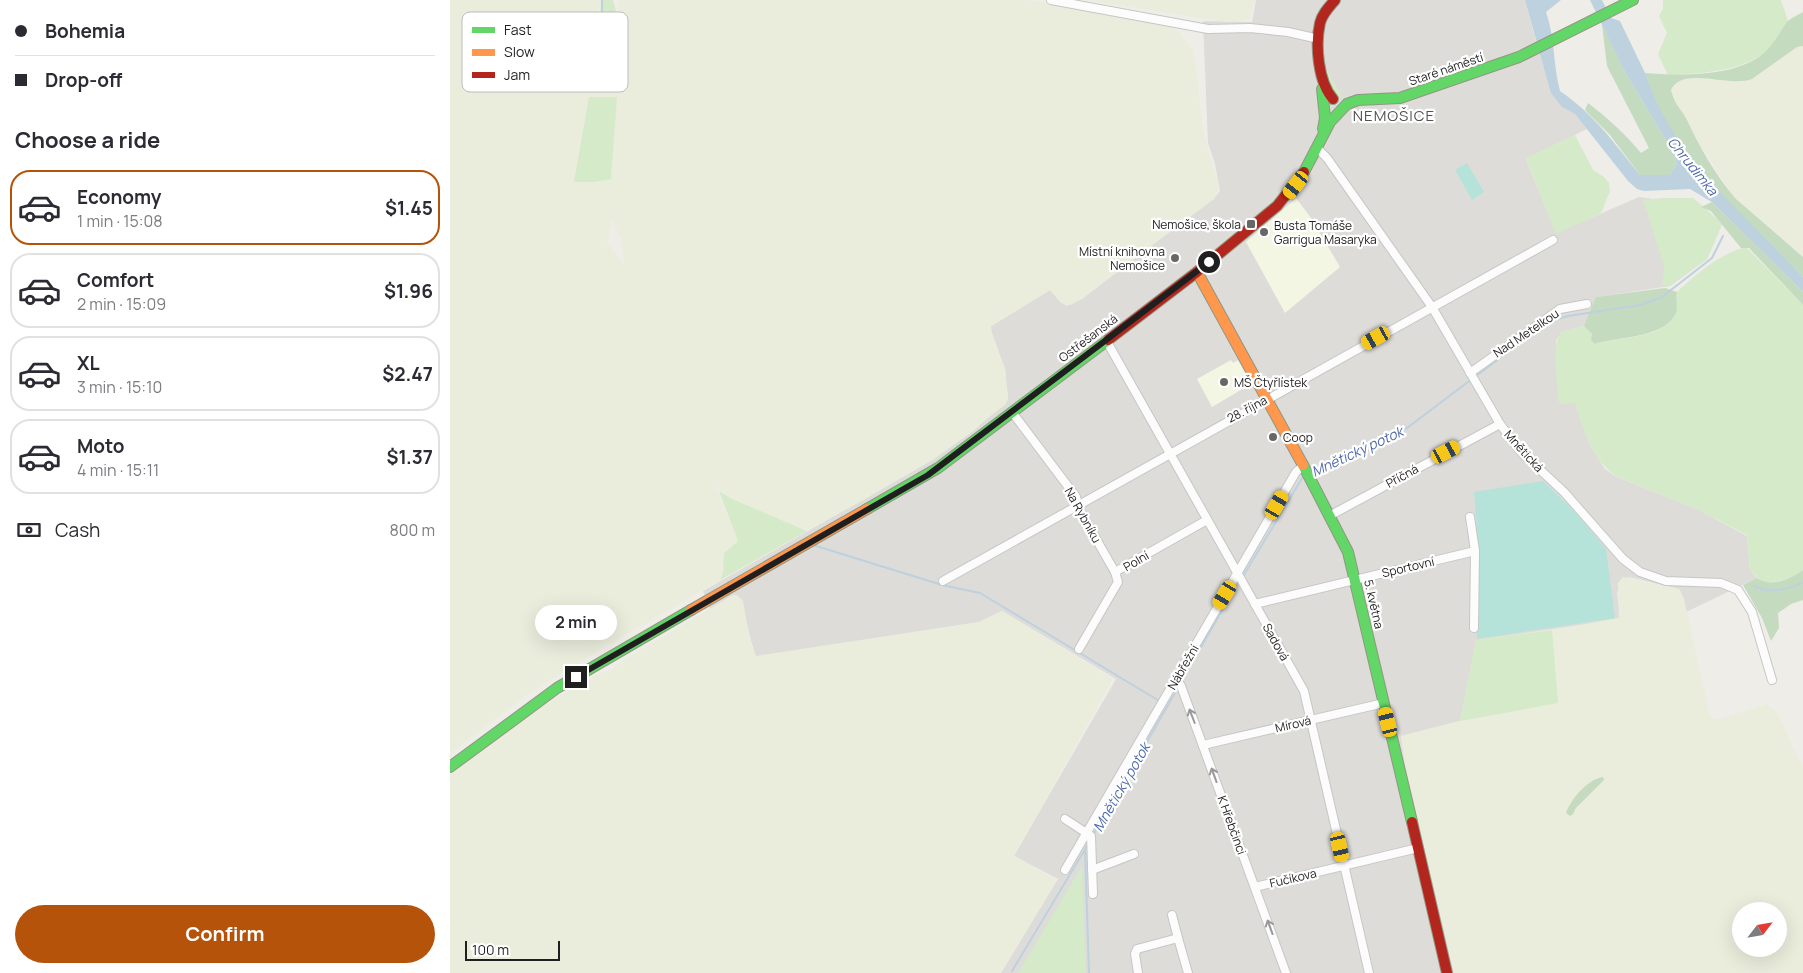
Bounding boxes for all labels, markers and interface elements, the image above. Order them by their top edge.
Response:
legend [462,12,628,92]
text: Bohemia [45,18,125,44]
text: Fast [504,20,532,39]
text: Slow [504,42,535,61]
street label: Staré náměstí [1407,48,1486,90]
text: Jam [504,65,530,84]
text: Drop-off [45,67,122,93]
district label: NEMOŠICE [1353,105,1435,126]
text: Choose a ride [15,125,160,155]
water label: Chrudimka [1664,133,1723,200]
car [1280,169,1311,201]
text: Economy [77,184,161,210]
icon: car [17,185,62,230]
text: $1.45 [385,195,433,221]
text: 1 min · 15:08 [77,210,163,232]
place label: Nemošice, škola [1152,216,1241,233]
place label: Busta Tomáše Garrigua Masaryka [1274,217,1377,248]
marker: Nemošice, škola [1245,218,1257,230]
marker: Busta Tomáše Garrigua Masaryka [1258,226,1270,238]
place label: Místní knihovna Nemošice [1079,243,1165,274]
route start [1198,251,1220,273]
marker: Místní knihovna Nemošice [1169,252,1181,264]
text: Comfort [77,267,154,293]
icon: car [17,268,62,313]
text: $1.96 [384,278,433,304]
text: 2 min · 15:09 [77,293,166,315]
street label: Nad Metelkou [1490,305,1562,361]
street label: Ostřešanská [1055,310,1121,366]
car [1359,324,1392,352]
text: XL [77,350,100,376]
icon: car [17,351,62,396]
text: $2.47 [382,361,433,387]
place label: MŠ Čtyřlístek [1234,374,1308,391]
text: 3 min · 15:10 [77,376,162,398]
marker: MŠ Čtyřlístek [1218,376,1230,388]
street label: 28. října [1224,391,1270,427]
water label: Mnětický potok [1308,421,1408,481]
street label: Mnětická [1501,426,1547,476]
place label: Coop [1283,429,1313,446]
marker: Coop [1267,431,1279,443]
text: Moto [77,433,124,459]
icon: car [17,434,62,479]
car [1429,438,1462,466]
text: $1.37 [387,444,433,470]
text: 4 min · 15:11 [77,459,159,481]
street label: Příčná [1383,460,1421,492]
street label: Na Rybníku [1061,484,1105,546]
car [1263,488,1290,522]
icon: cash [15,516,43,544]
text: Cash [55,517,100,543]
text: 800 m [389,519,435,541]
street label: Polní [1120,547,1152,575]
street label: Sportovní [1380,553,1436,581]
car [1210,578,1239,612]
street label: 5. května [1360,578,1388,630]
callout: 2 min [535,604,617,640]
text: 2 min [555,611,597,633]
street label: Sadová [1259,620,1293,664]
street label: Nábřežní [1163,641,1203,693]
route end [565,666,587,688]
car [1377,706,1398,738]
one-way arrow [1187,708,1196,724]
street label: Mírová [1273,712,1313,736]
water label: Mnětický potok [1088,738,1155,835]
one-way arrow [1209,767,1218,783]
street label: K Hřebčinci [1214,793,1250,857]
car [1329,831,1350,863]
street label: Fučíkova [1268,864,1318,892]
north arrow [1732,902,1788,958]
map controls [1732,902,1787,957]
button: Confirm [15,905,435,963]
one-way arrow [1265,920,1274,935]
scale bar [465,938,560,961]
text: 100 m [472,940,509,959]

